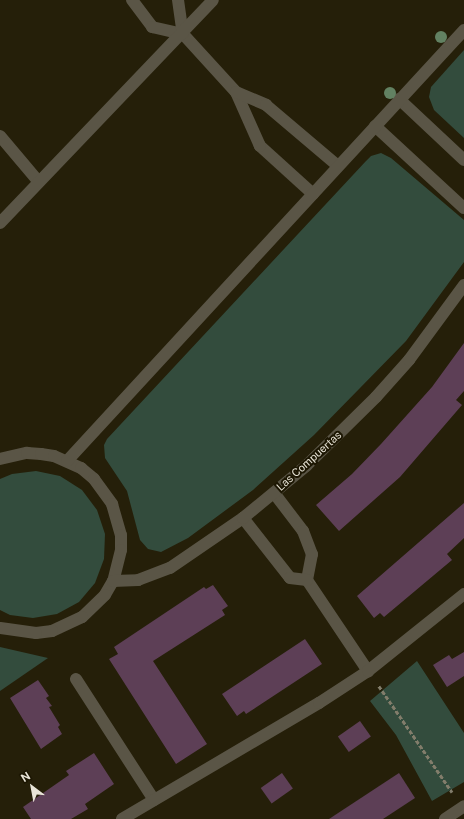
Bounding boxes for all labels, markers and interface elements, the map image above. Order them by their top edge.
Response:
street label: Las Compuertas [274,428,344,494]
north arrow [12,767,52,807]
text: N [19,769,32,784]

